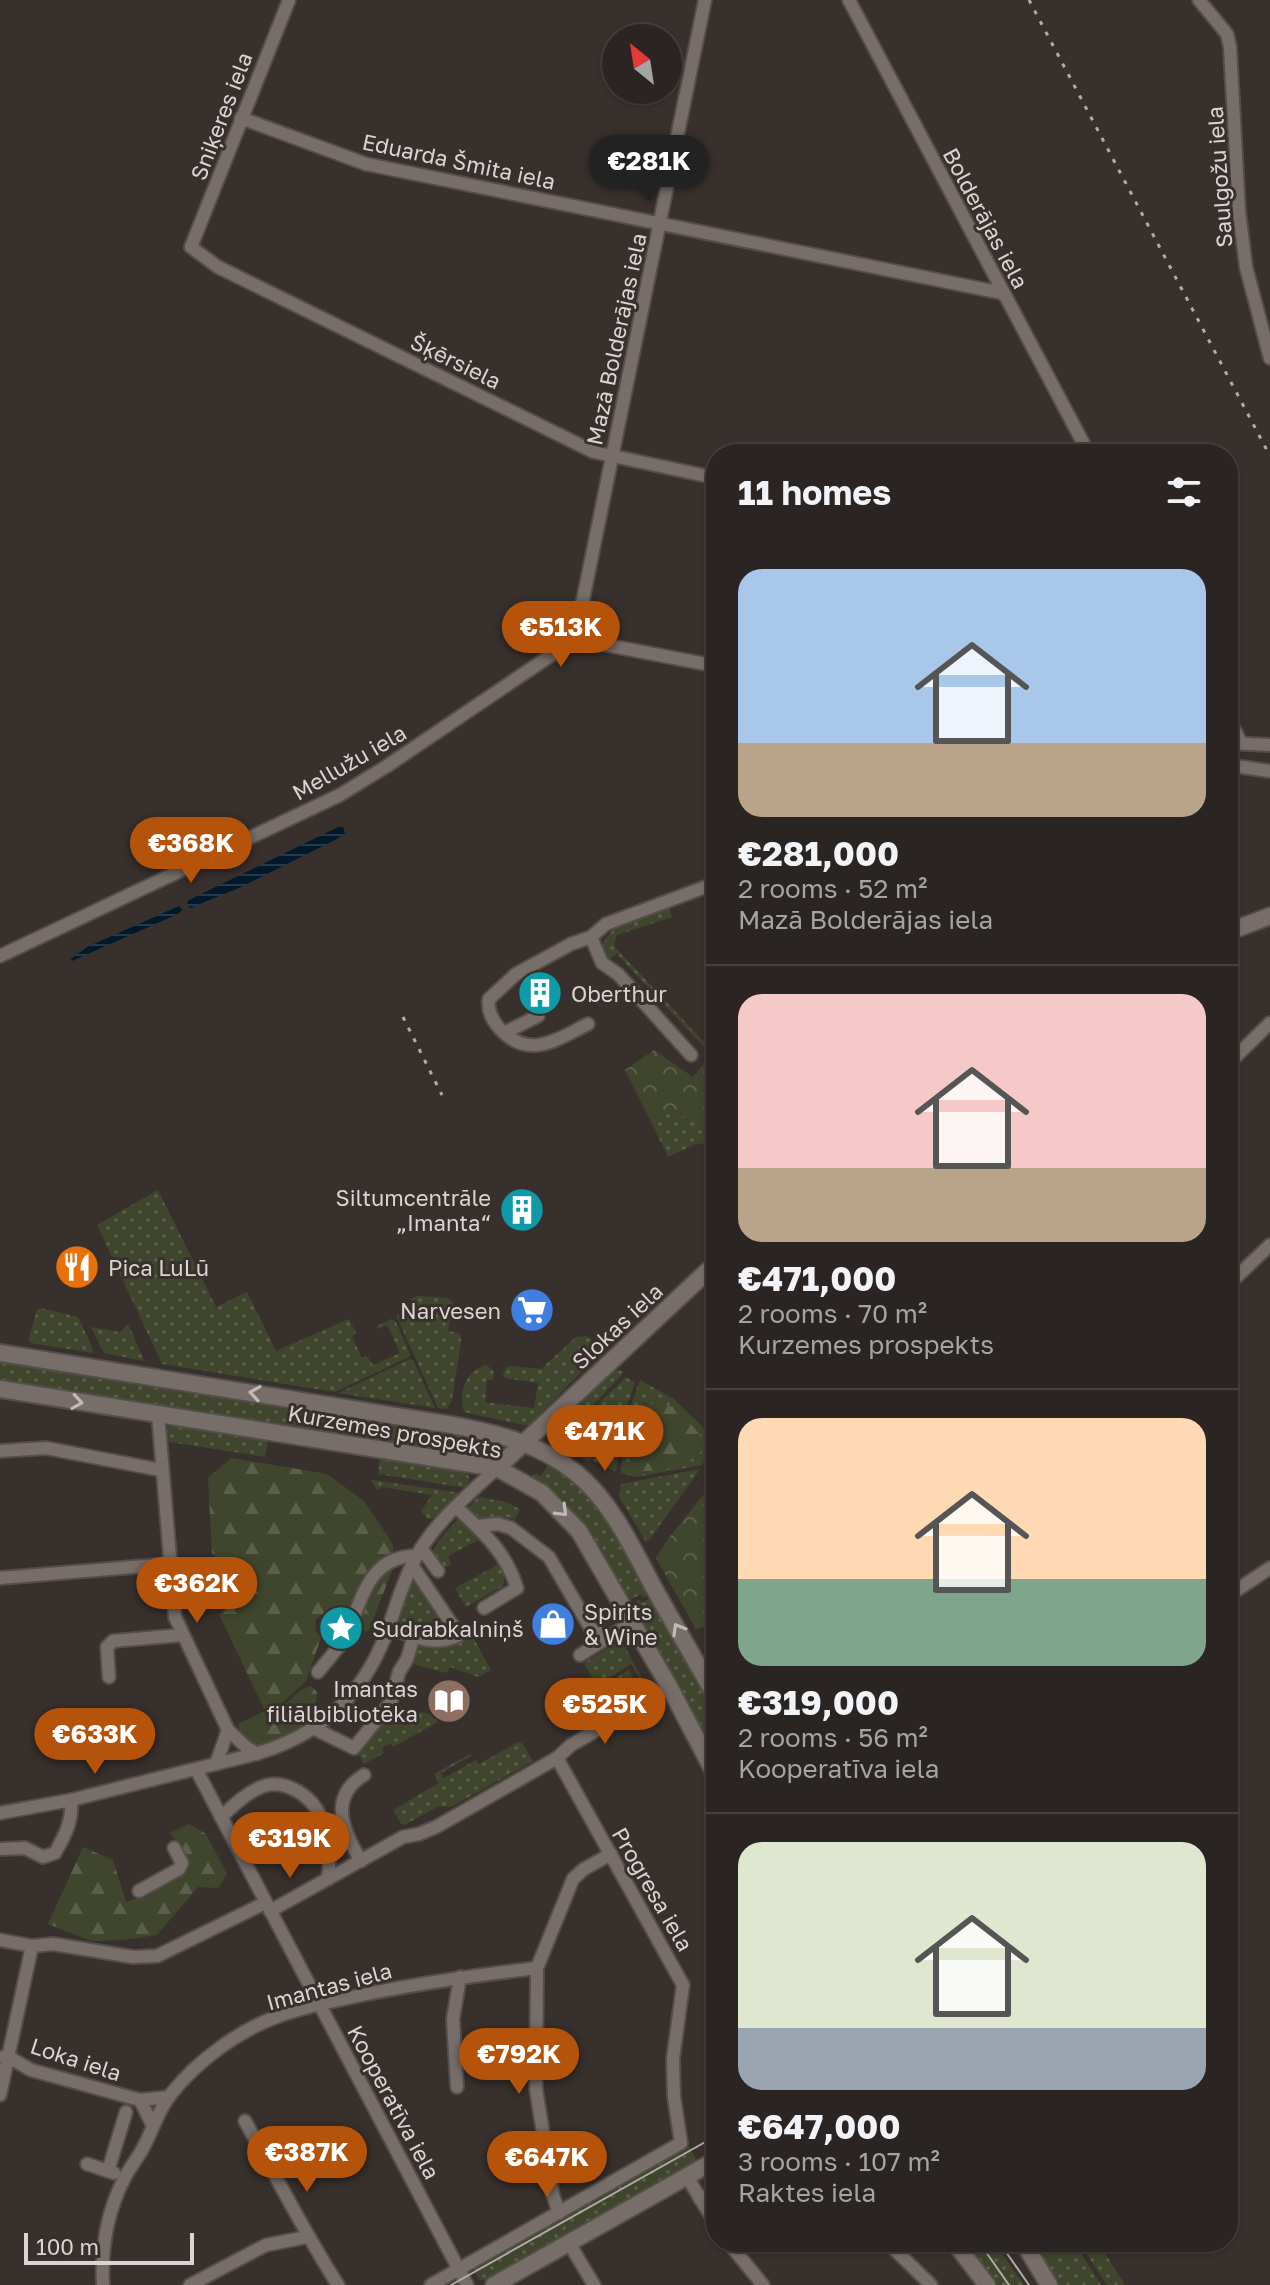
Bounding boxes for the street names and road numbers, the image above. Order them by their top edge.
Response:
street label: Sniķeres iela [184,48,259,184]
street label: Saulgožu iela [1201,105,1237,249]
street label: Eduarda Šmita iela [360,127,558,195]
street label: Bolderājas iela [938,143,1034,293]
street label: Mazā Bolderājas iela [580,231,652,447]
street label: Šķērsiela [406,328,506,395]
street label: Mellužu iela [287,719,411,805]
street label: Slokas iela [566,1277,668,1375]
street label: Kurzemes prospekts [286,1399,504,1463]
street label: Progresa iela [607,1822,699,1956]
street label: Imantas iela [263,1956,395,2016]
street label: Kooperatīva iela [342,2020,446,2184]
street label: Loka iela [27,2032,125,2086]

